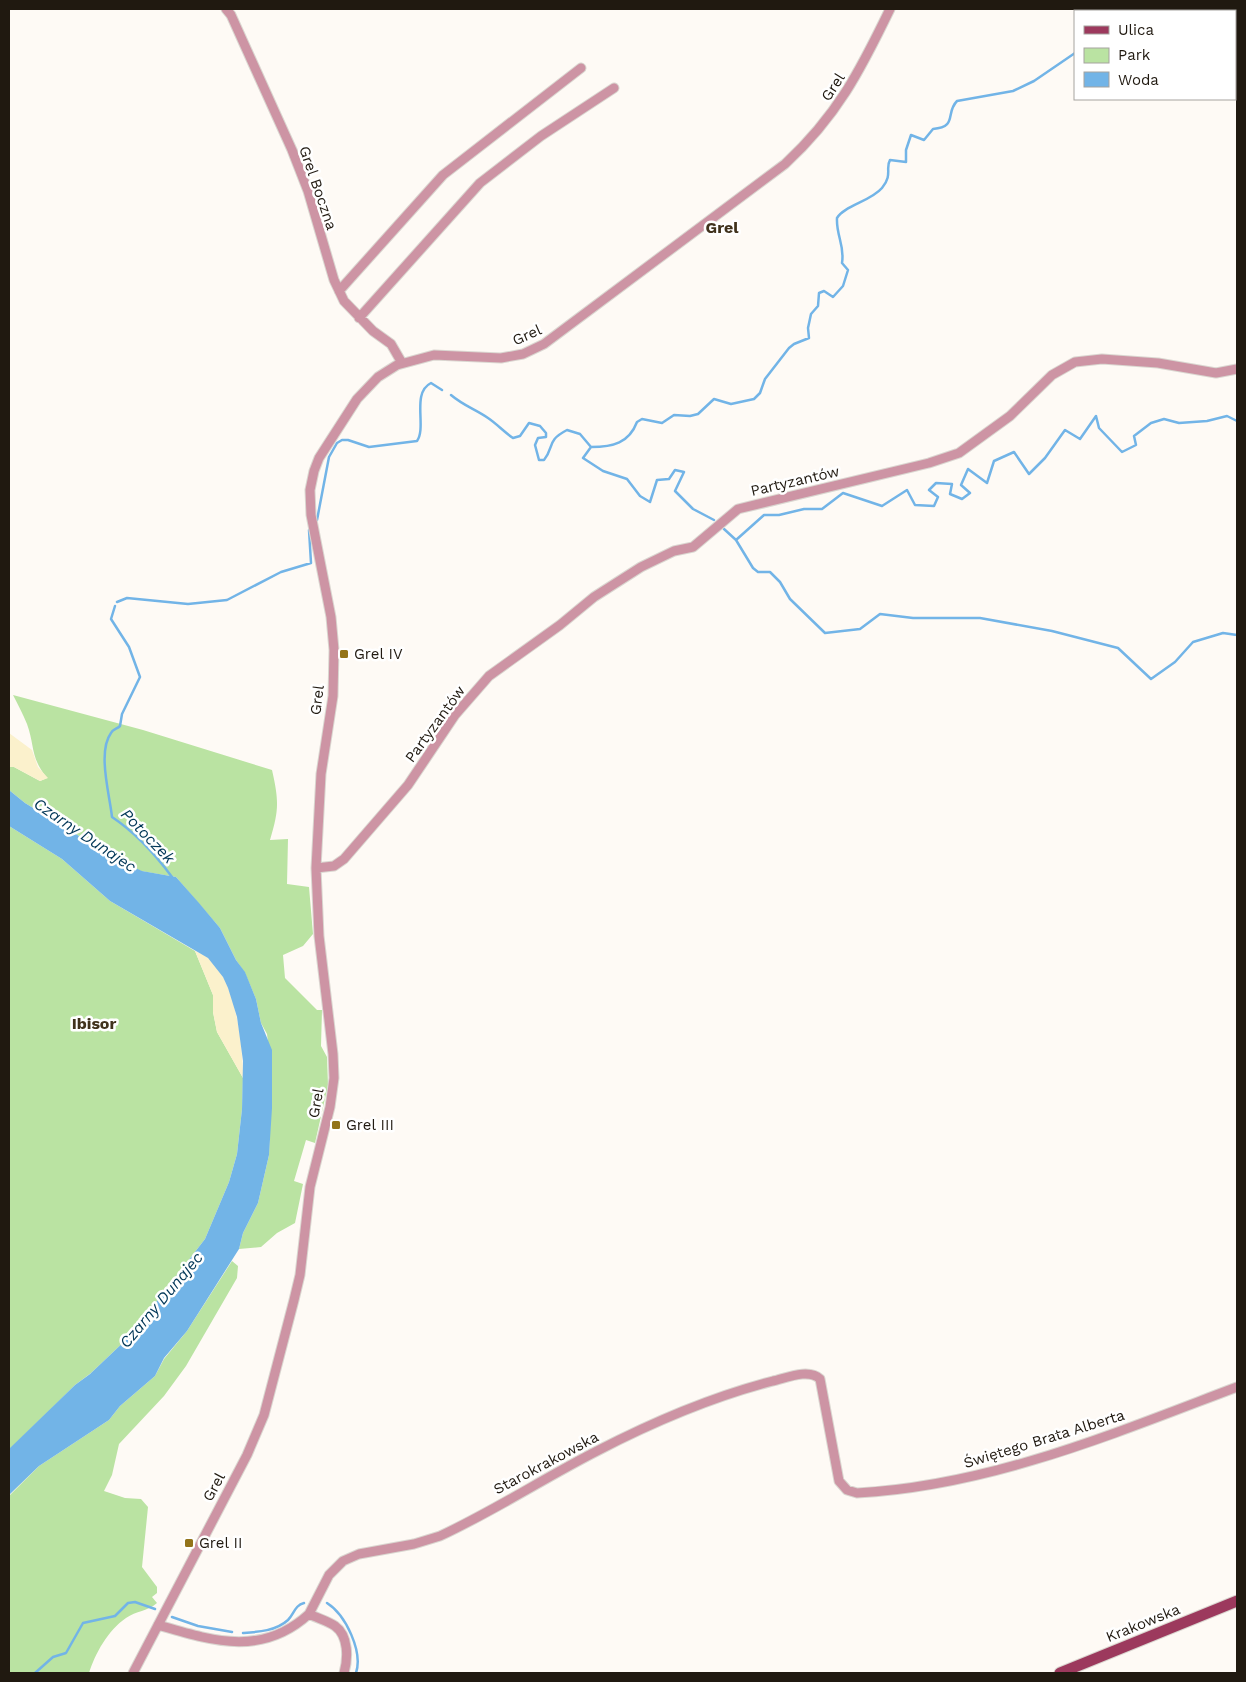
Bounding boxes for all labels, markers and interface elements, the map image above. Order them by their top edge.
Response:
legend [1074,10,1236,100]
text: Ulica [1118,21,1155,39]
text: Park [1118,46,1151,64]
street label: Grel [817,69,849,104]
text: Woda [1118,71,1159,89]
street label: Grel Boczna [295,144,341,233]
district label: Grel [706,218,739,237]
street label: Grel [510,321,545,349]
street label: Partyzantów [749,462,842,500]
place label: Grel IV [354,645,403,663]
marker: Grel IV [338,648,350,660]
street label: Partyzantów [401,682,469,766]
street label: Grel [306,684,328,716]
water label: Czarny Dunajec [30,794,140,876]
water label: Potoczek [117,805,180,868]
district label: Ibisor [72,1014,116,1033]
street label: Grel [305,1086,328,1119]
place label: Grel III [346,1116,394,1134]
marker: Grel III [330,1119,342,1131]
water label: Czarny Dunajec [115,1248,207,1352]
street label: Świętego Brata Alberta [961,1405,1127,1472]
street label: Starokrakowska [490,1428,602,1498]
street label: Grel [199,1469,229,1504]
place label: Grel II [199,1534,242,1552]
marker: Grel II [183,1537,195,1549]
street label: Krakowska [1103,1600,1183,1646]

